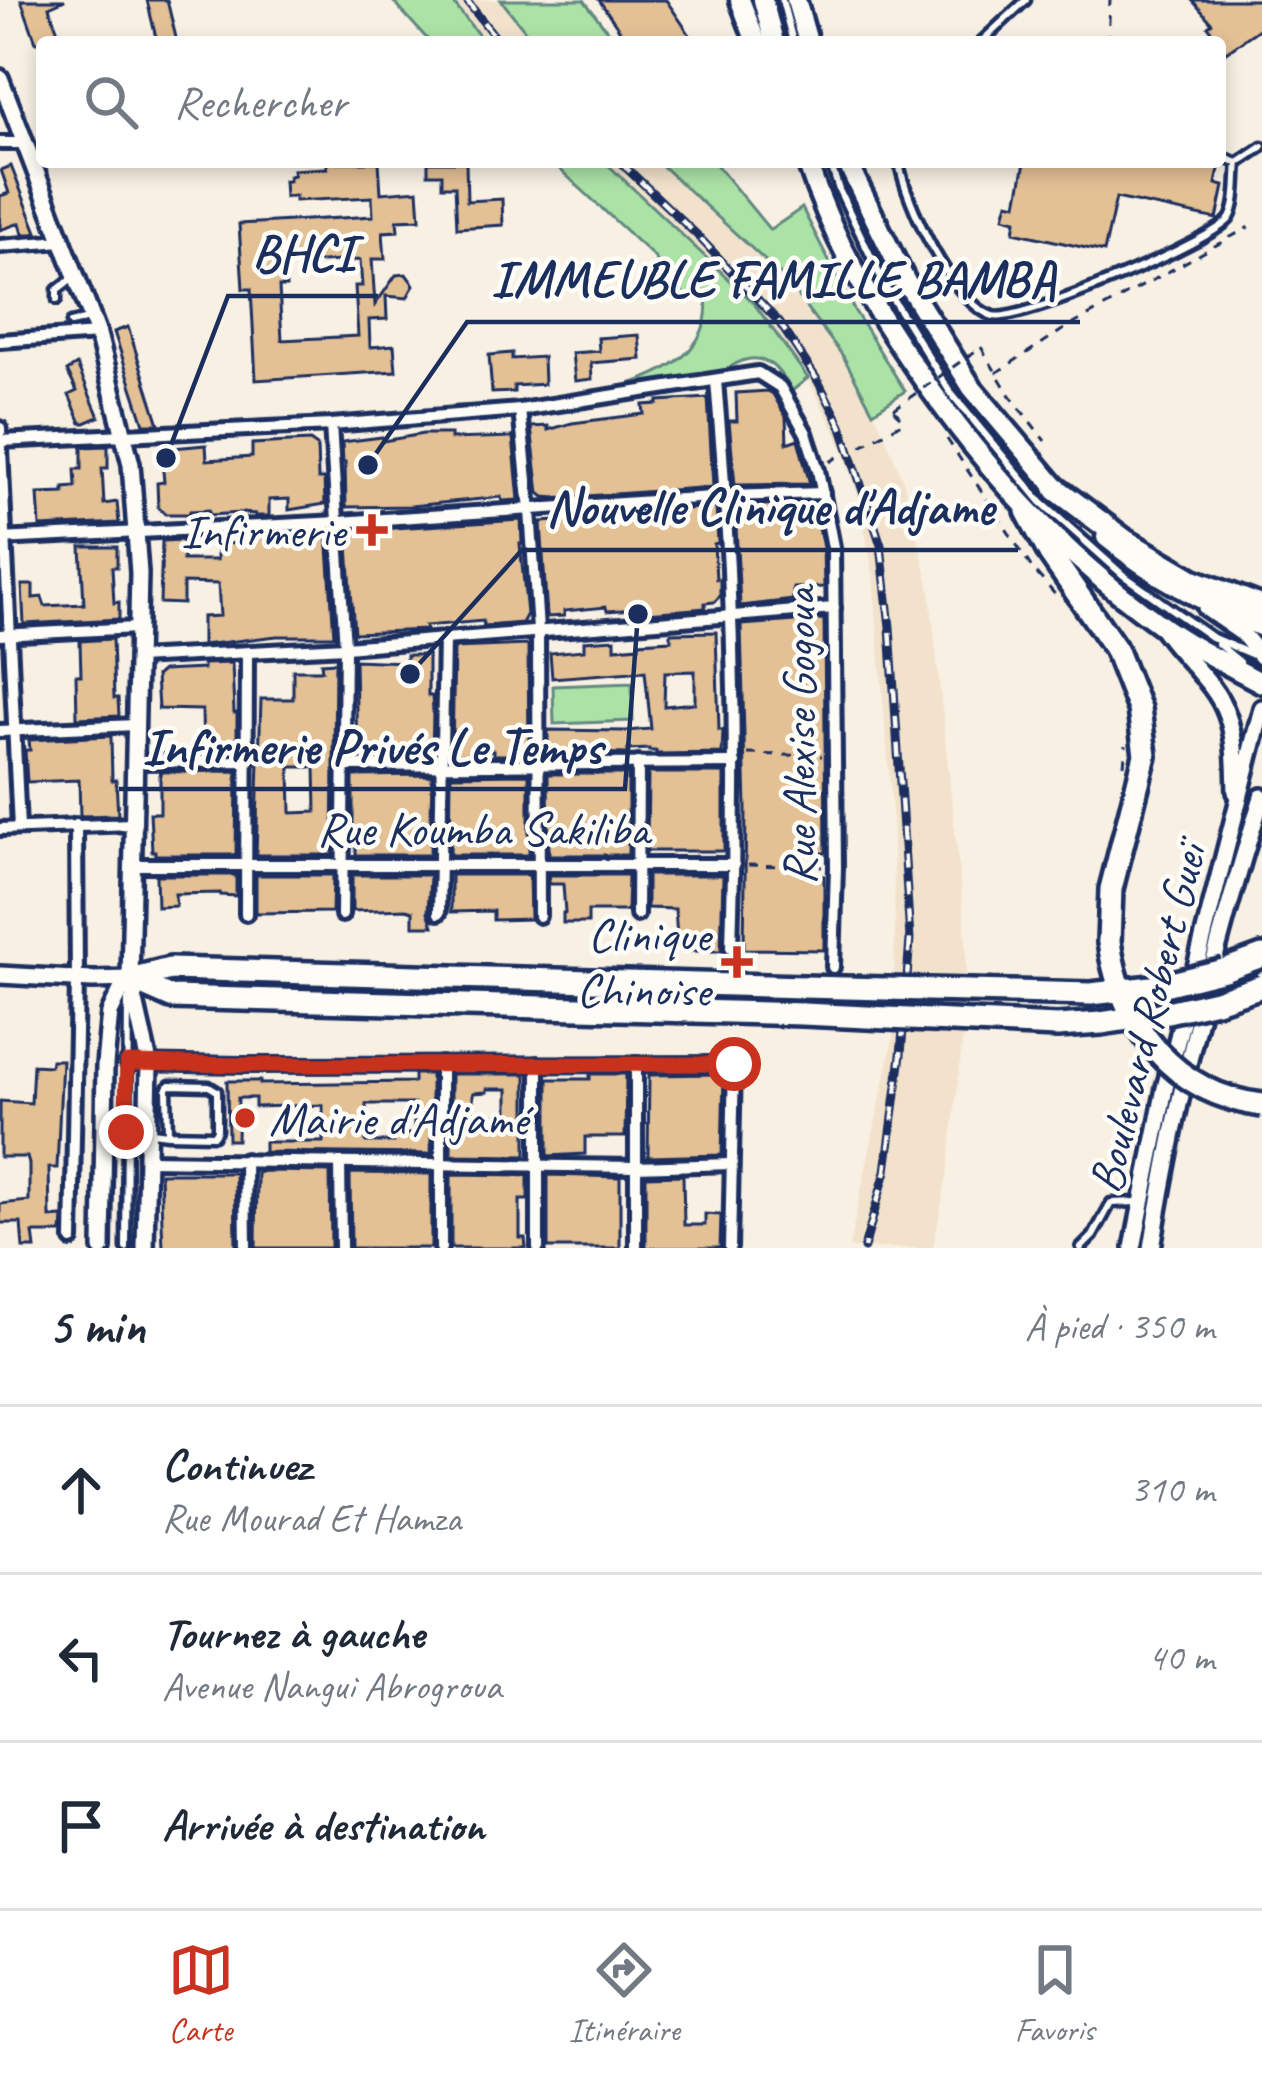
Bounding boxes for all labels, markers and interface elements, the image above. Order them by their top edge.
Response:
search box [36,36,1226,168]
icon: search [78,69,144,135]
text: Rechercher [174,74,347,131]
callout: BHCI [228,209,378,296]
text: BHCI [252,221,365,285]
callout: IMMEUBLE FAMILLE BAMBA [467,235,1080,322]
text: IMMEUBLE FAMILLE BAMBA [491,247,1058,311]
callout: Nouvelle Clinique d'Adjame [522,463,1018,550]
text: Nouvelle Clinique d'Adjame [546,475,998,539]
place label: Infirmerie [181,501,348,561]
marker: Infirmerie [356,514,388,546]
street label: Rue Alexise Gogoua [769,583,829,885]
callout: Infirmerie Privés Le Temps [119,702,625,789]
text: Infirmerie Privés Le Temps [142,715,607,779]
street label: Rue Koumba Sakiliba [317,799,653,859]
street label: Boulevard Robert Gueï [1075,830,1221,1199]
place label: Clinique Chinoise [577,905,713,1020]
marker: Clinique Chinoise [721,946,753,978]
route start [707,1037,761,1091]
place label: Mairie d'Adjamé [269,1089,535,1149]
route end [99,1105,153,1159]
marker: Mairie d'Adjamé [232,1105,258,1131]
text: 5 min [48,1294,145,1358]
text: À pied · 350 m [1025,1302,1214,1351]
text: Continuez [162,1437,311,1494]
icon: ahead [48,1457,114,1523]
text: 310 m [1130,1465,1214,1514]
text: Rue Mourad Et Hamza [162,1494,461,1543]
text: Tournez à gauche [162,1605,424,1662]
icon: left [48,1625,114,1691]
text: 40 m [1148,1633,1214,1682]
text: Avenue Nangui Abrogroua [162,1662,502,1711]
icon: arrive [48,1793,114,1859]
text: Arrivée à destination [162,1797,485,1854]
tab: Carte [168,1937,234,2051]
tab: Itinéraire [569,1937,680,2051]
tab: Favoris [1015,1937,1094,2051]

